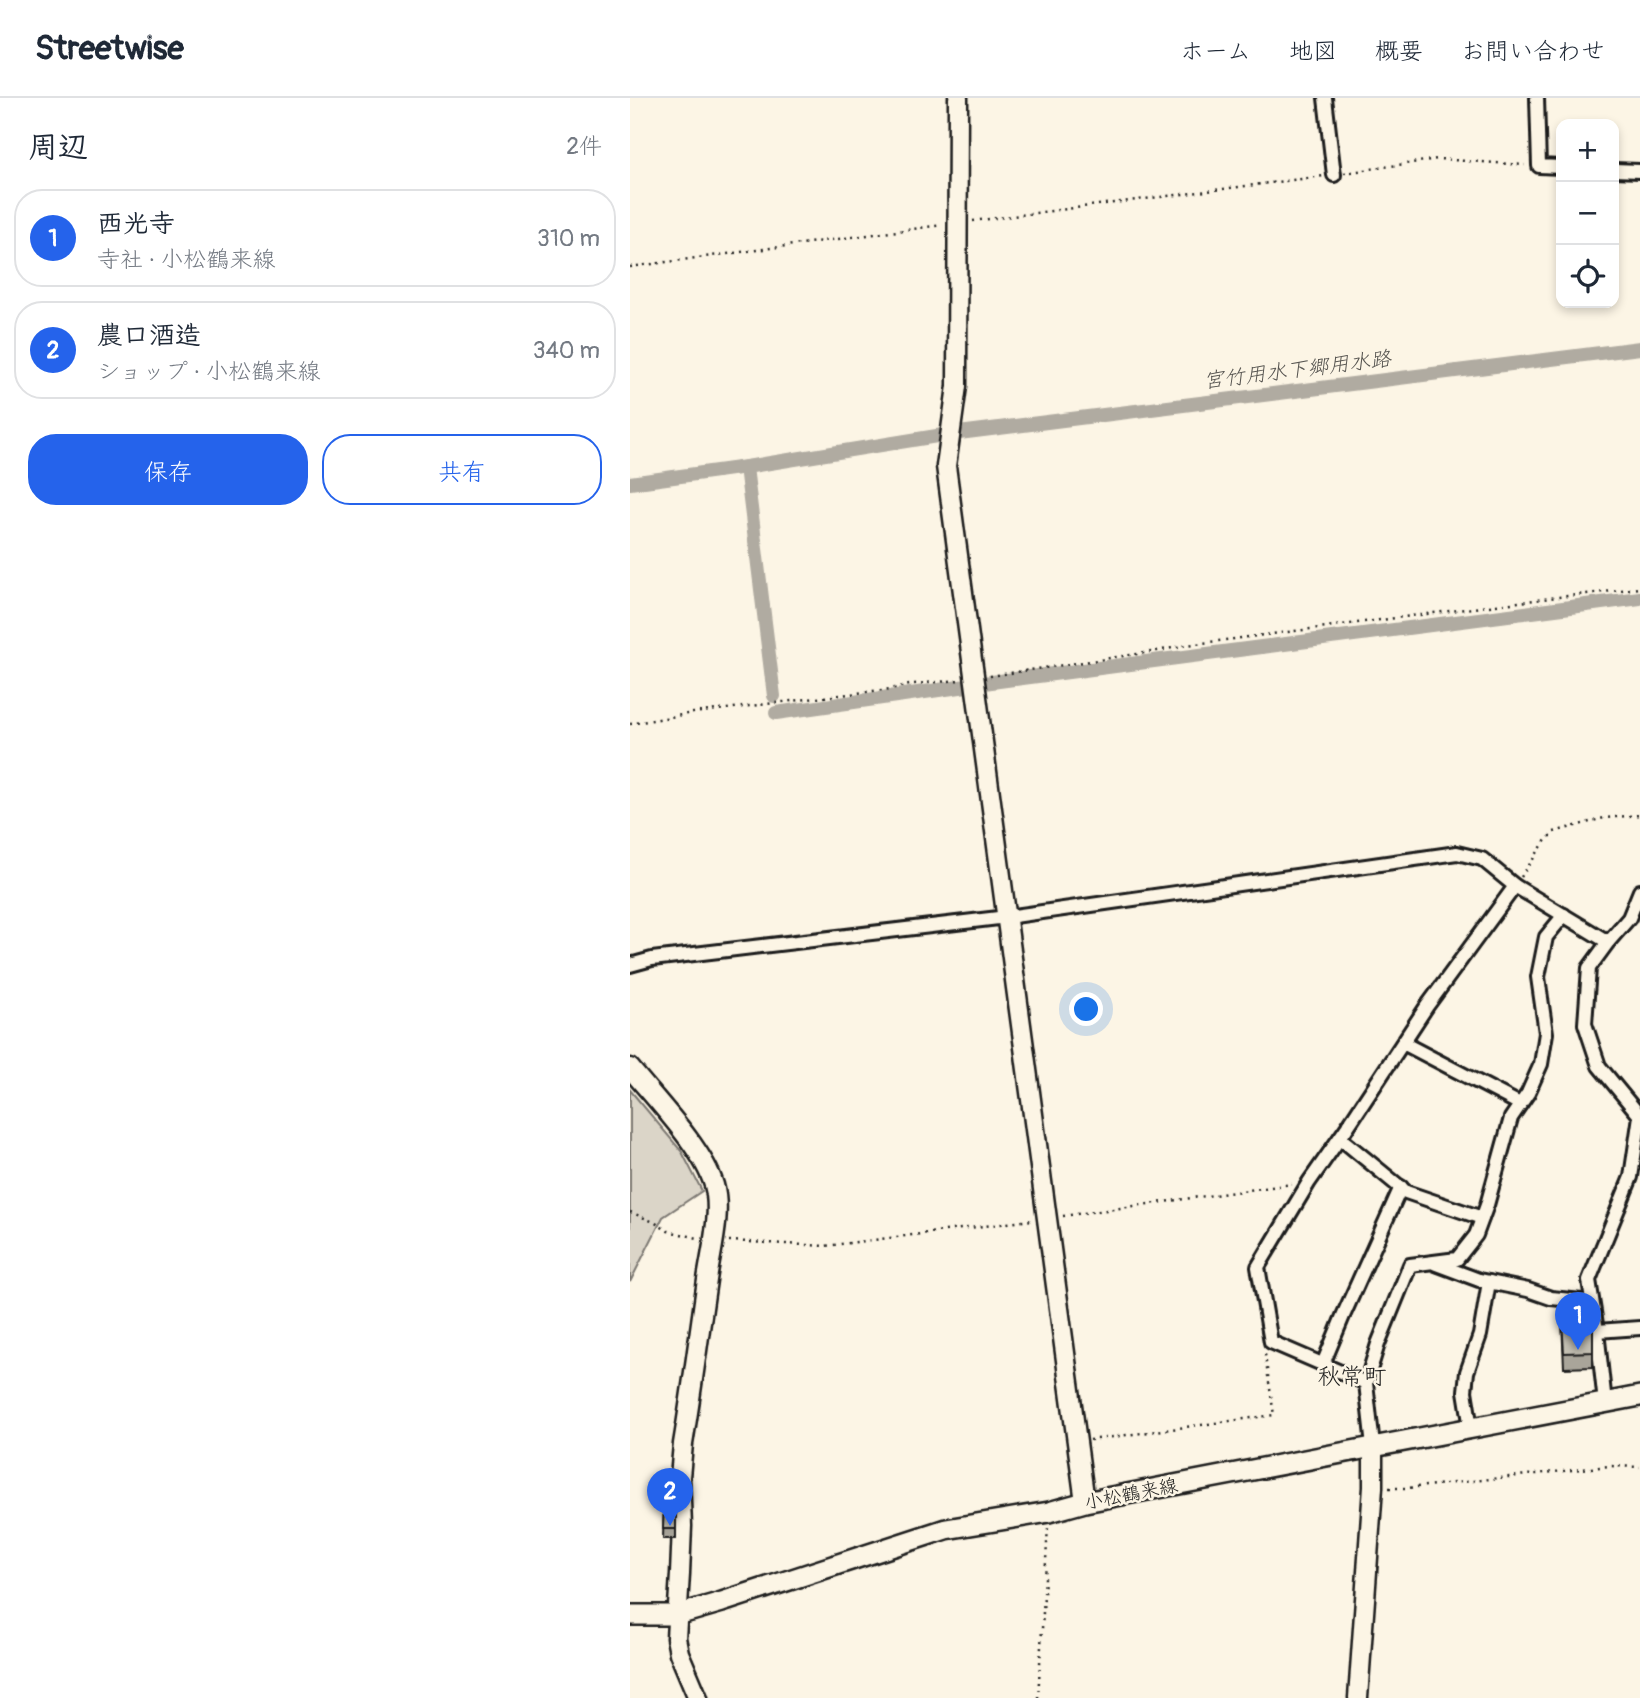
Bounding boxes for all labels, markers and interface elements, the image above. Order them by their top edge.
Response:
text: Streetwise [35,28,184,69]
text: ホーム [1180,37,1251,66]
text: 地図 [1289,37,1337,66]
text: 概要 [1375,37,1423,66]
text: お問い合わせ [1461,37,1605,66]
map controls [1556,119,1619,308]
button: + [1556,119,1619,182]
text: 周辺 [28,129,88,166]
text: 2件 [566,132,602,161]
button: − [1556,182,1619,245]
text: 西光寺 [97,208,175,240]
text: 1 [49,224,58,253]
text: 310 m [537,224,600,253]
text: 寺社 · 小松鶴来線 [97,245,275,274]
button: locate [1556,245,1619,308]
text: 農口酒造 [97,320,201,352]
text: 2 [47,336,59,365]
text: 340 m [533,336,600,365]
water label: 宮竹用水下郷用水路 [1202,345,1393,395]
text: ショップ · 小松鶴来線 [97,357,321,386]
button: 保存 [28,434,308,505]
button: 共有 [322,434,602,505]
your location [1069,992,1103,1026]
pin: 1 [1555,1292,1601,1350]
district label: 秋常町 [1318,1362,1387,1391]
pin: 2 [647,1468,693,1526]
street label: 小松鶴来線 [1082,1473,1180,1515]

